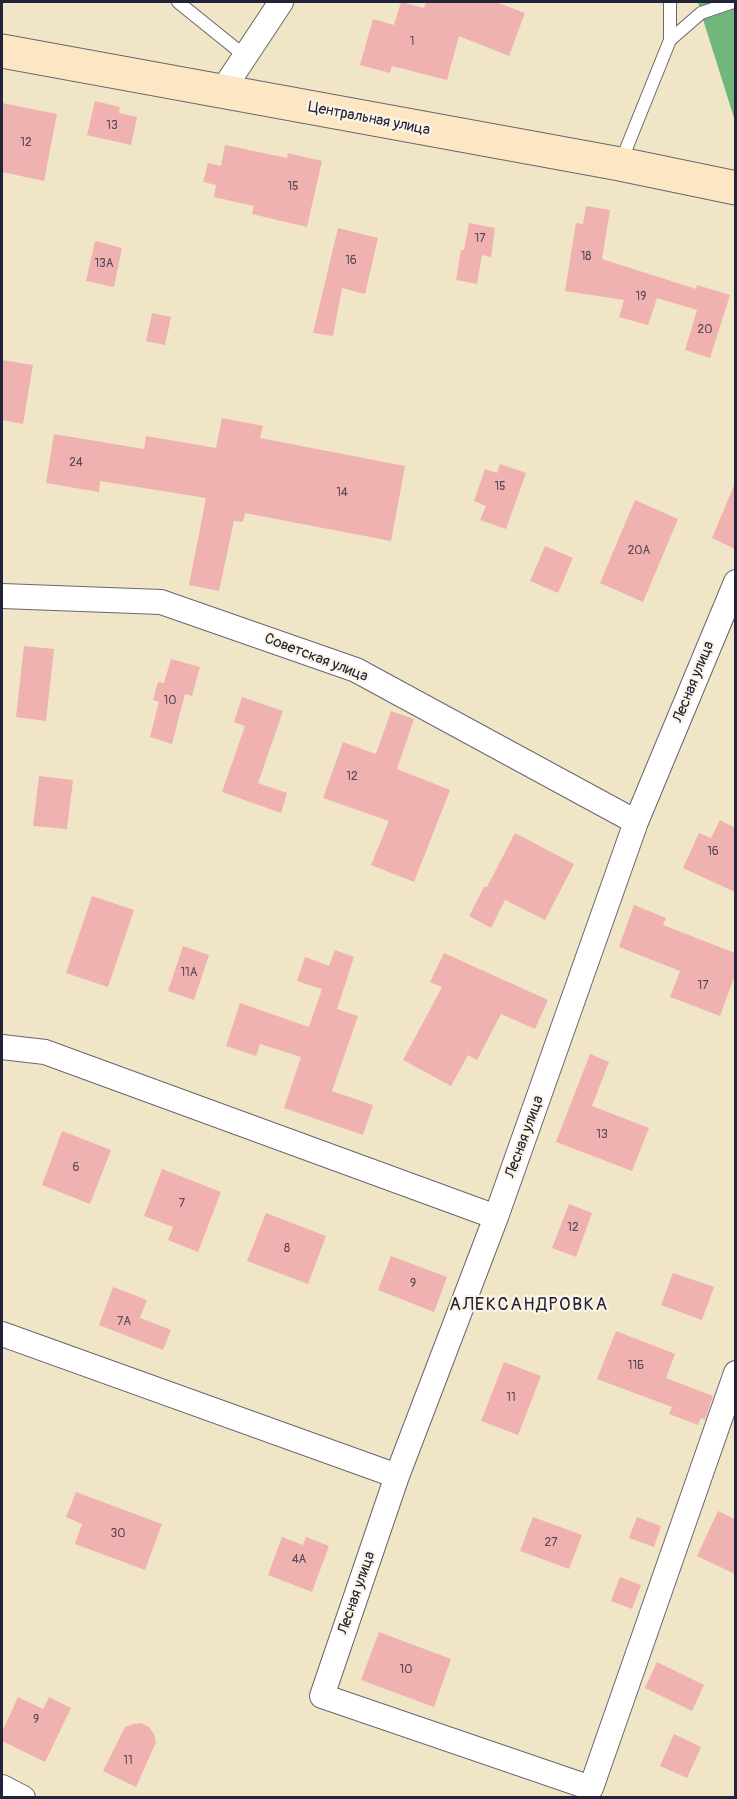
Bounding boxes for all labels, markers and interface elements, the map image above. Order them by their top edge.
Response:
house number: 1 [410,35,414,49]
street label: Центральная улица [306,98,432,140]
house number: 13 [106,119,118,133]
house number: 12 [20,136,32,150]
house number: 15 [287,180,299,194]
house number: 17 [474,232,486,246]
house number: 18 [581,250,591,264]
house number: 16 [345,254,357,268]
house number: 13А [94,257,114,271]
house number: 19 [636,290,646,304]
house number: 20 [698,323,712,337]
house number: 24 [69,456,83,470]
house number: 15 [494,480,506,494]
house number: 14 [336,486,348,500]
house number: 20А [628,544,650,558]
street label: Советская улица [262,630,370,686]
street label: Лесная улица [670,639,718,725]
house number: 10 [164,694,176,708]
house number: 12 [346,770,358,784]
house number: 16 [707,845,719,859]
house number: 11А [180,966,198,980]
house number: 17 [697,979,709,993]
street label: Лесная улица [502,1093,548,1181]
house number: 13 [596,1128,608,1142]
house number: 6 [73,1161,79,1175]
house number: 7 [179,1197,185,1211]
house number: 12 [567,1221,579,1235]
house number: 8 [284,1242,290,1256]
house number: 9 [410,1277,416,1291]
district label: АЛЕКСАНДРОВКА [449,1294,609,1316]
house number: 7А [117,1315,131,1329]
house number: 11Б [628,1359,644,1373]
house number: 11 [506,1391,516,1405]
house number: 30 [111,1527,125,1541]
house number: 27 [544,1536,558,1550]
street label: Лесная улица [334,1549,380,1637]
house number: 4А [292,1553,306,1567]
house number: 10 [400,1663,412,1677]
house number: 9 [33,1713,39,1727]
house number: 11 [123,1754,133,1768]

